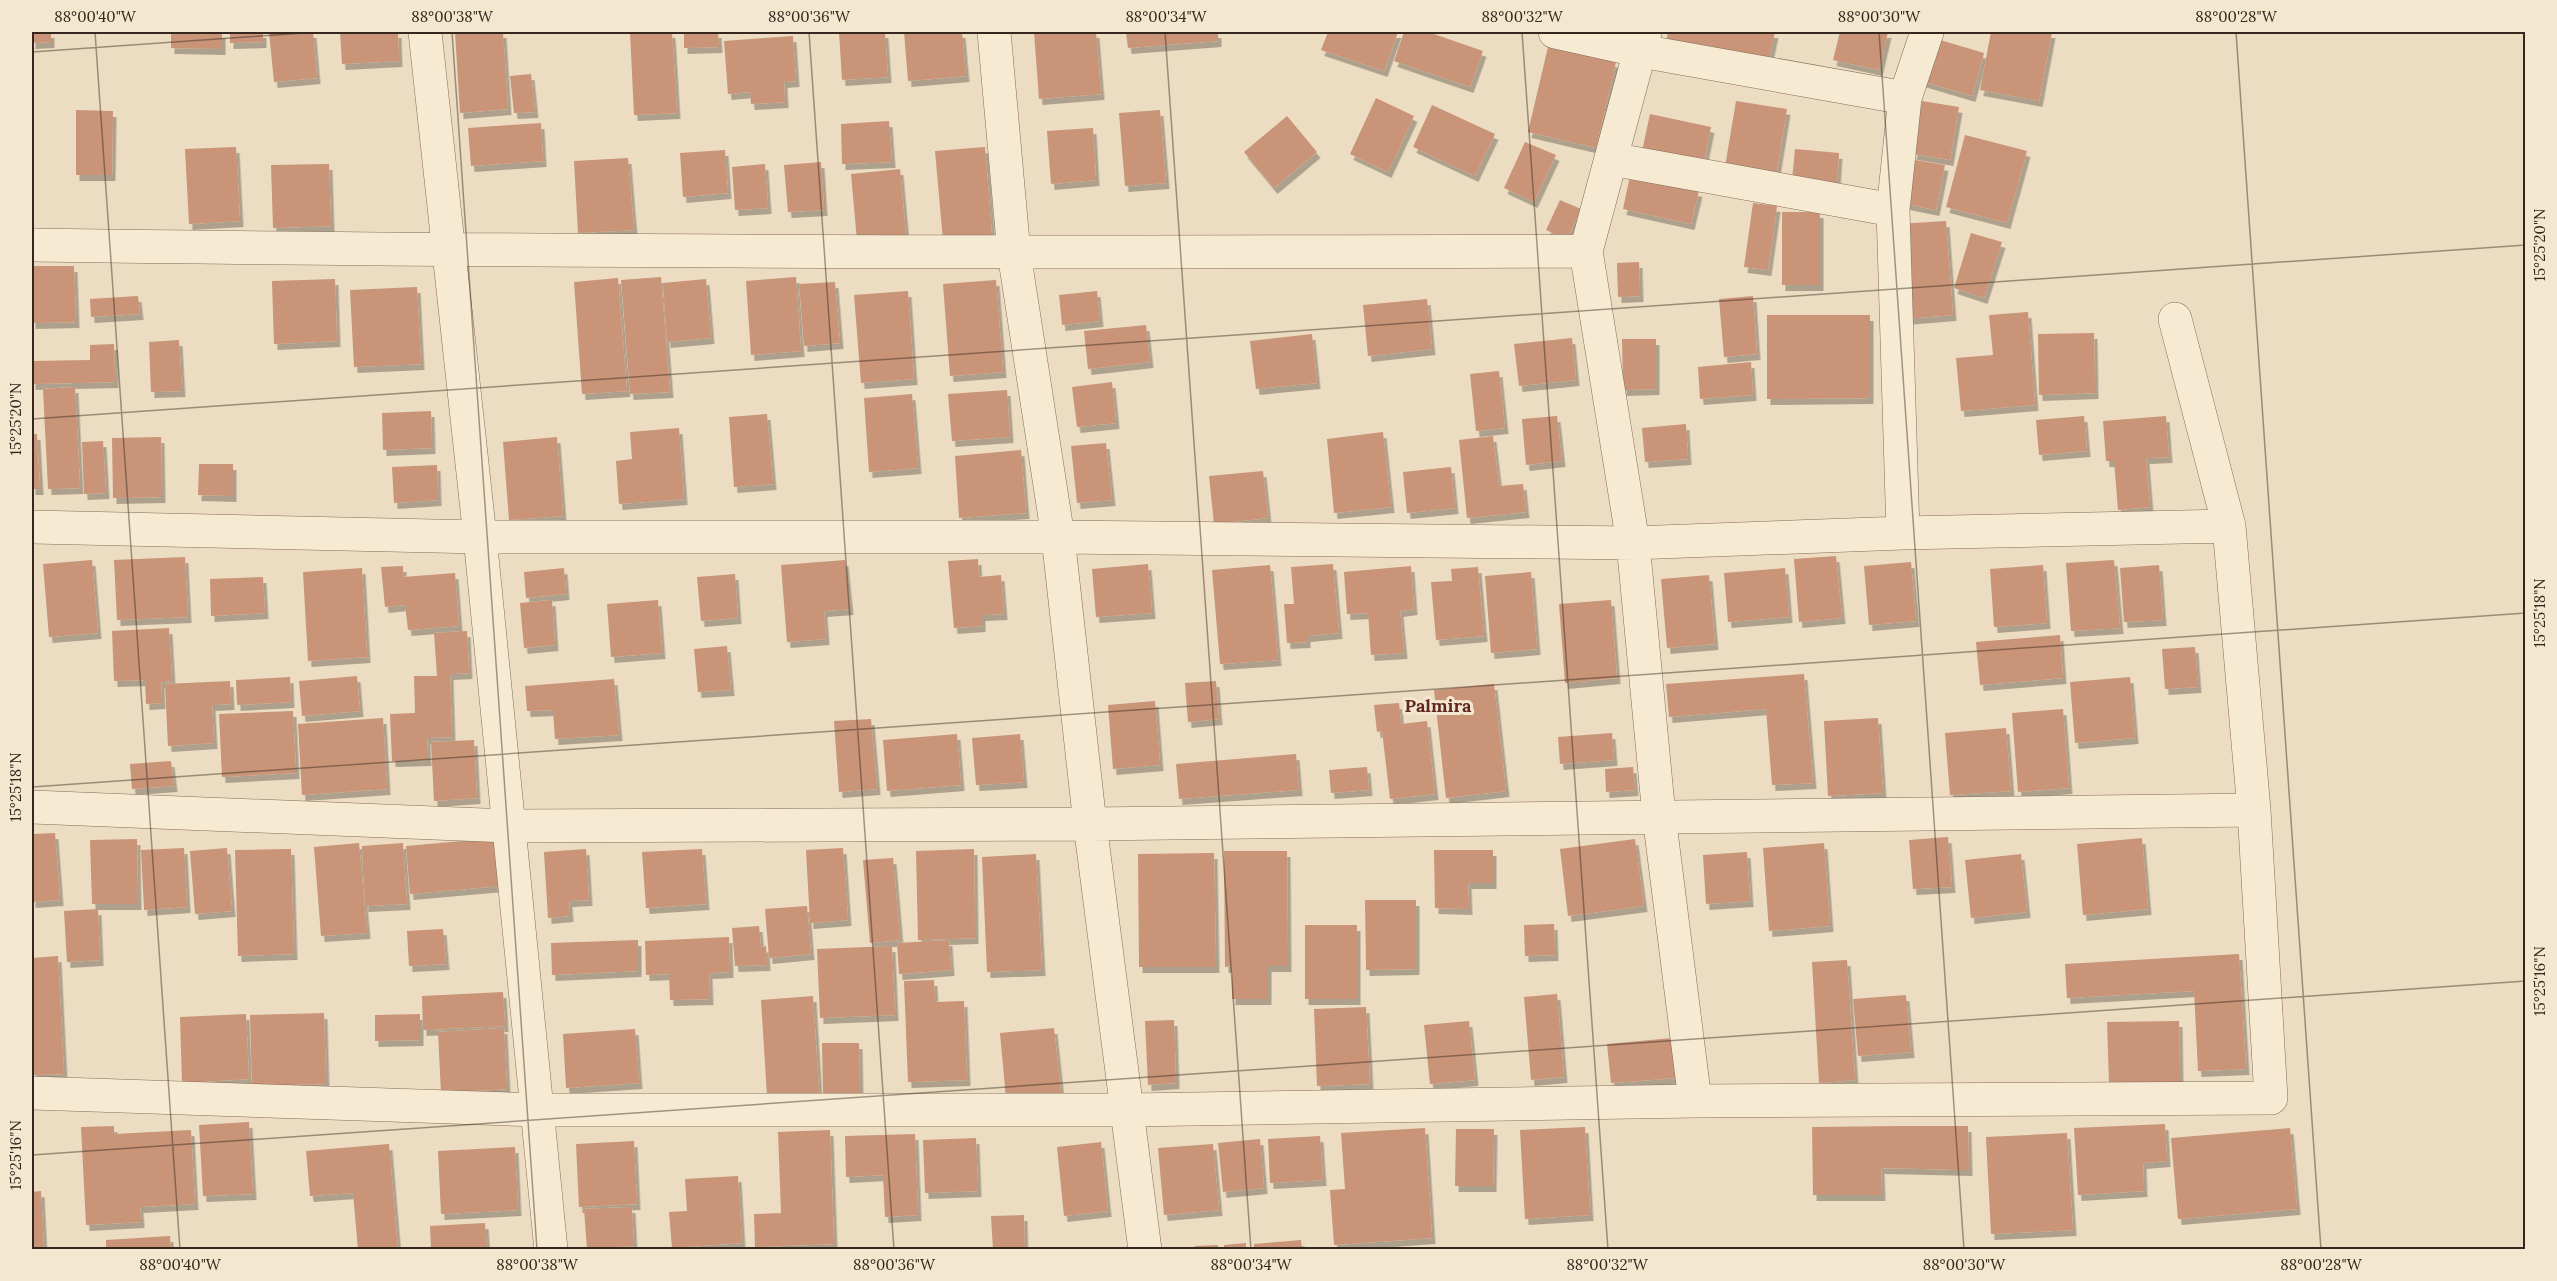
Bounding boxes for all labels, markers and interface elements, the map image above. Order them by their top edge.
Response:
text: 88°00'40"W [54,7,137,26]
text: 88°00'38"W [411,7,494,26]
text: 88°00'36"W [768,7,851,26]
text: 88°00'34"W [1125,7,1208,26]
text: 88°00'32"W [1481,7,1564,26]
text: 88°00'30"W [1838,7,1921,26]
text: 88°00'28"W [2195,7,2278,26]
text: 15°25'20"N [2530,208,2549,282]
text: 15°25'20"N [6,382,25,456]
text: 15°25'18"N [2530,578,2549,648]
district label: Palmira [1405,694,1472,717]
text: 15°25'18"N [6,752,25,822]
text: 15°25'16"N [2530,946,2549,1016]
text: 15°25'16"N [6,1120,25,1190]
text: 88°00'40"W [139,1255,222,1274]
text: 88°00'38"W [496,1255,579,1274]
text: 88°00'36"W [853,1255,936,1274]
text: 88°00'34"W [1210,1255,1293,1274]
text: 88°00'32"W [1566,1255,1649,1274]
text: 88°00'30"W [1923,1255,2006,1274]
text: 88°00'28"W [2280,1255,2363,1274]

